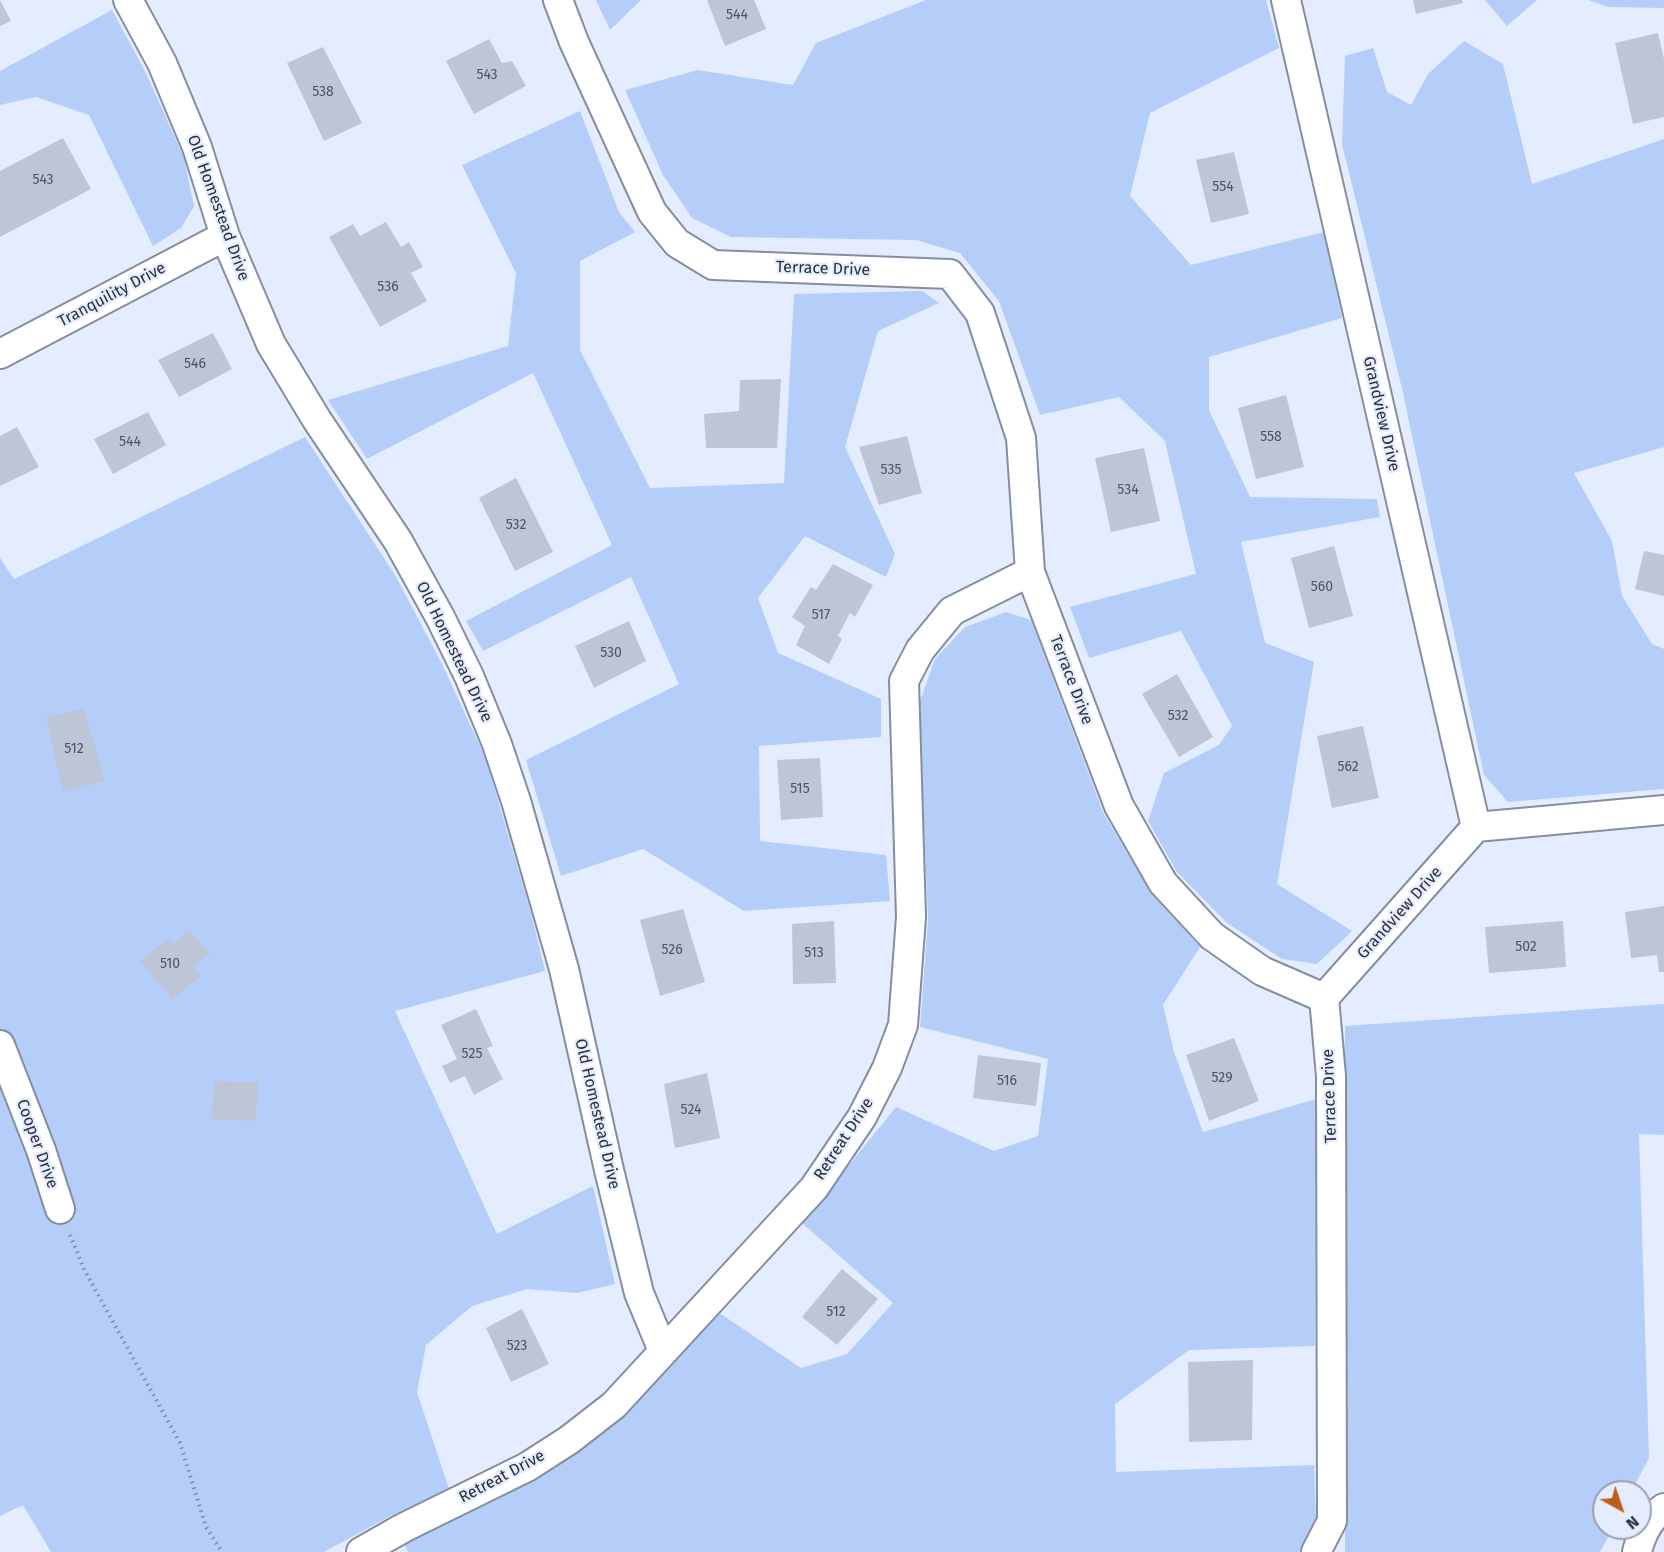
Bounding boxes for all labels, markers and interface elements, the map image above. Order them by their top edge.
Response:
house number: 544 [726,7,748,23]
house number: 543 [476,67,498,83]
house number: 538 [312,84,334,100]
street label: Old Homestead Drive [183,132,253,284]
house number: 543 [32,172,54,188]
house number: 554 [1212,179,1234,195]
street label: Tranquility Drive [55,258,169,332]
street label: Terrace Drive [775,258,871,280]
house number: 536 [377,279,399,295]
street label: Grandview Drive [1358,355,1404,473]
house number: 546 [184,356,206,372]
house number: 558 [1260,429,1282,445]
house number: 544 [119,434,141,450]
house number: 535 [881,462,901,478]
house number: 534 [1117,482,1139,498]
house number: 532 [506,517,526,533]
street label: Old Homestead Drive [412,579,496,725]
house number: 560 [1311,579,1333,595]
house number: 517 [812,607,830,623]
street label: Terrace Drive [1045,632,1097,728]
house number: 530 [600,645,622,661]
house number: 532 [1168,708,1188,724]
house number: 512 [64,741,84,757]
house number: 562 [1337,759,1359,775]
house number: 515 [790,781,810,797]
street label: Grandview Drive [1353,863,1447,963]
house number: 502 [1515,939,1537,955]
house number: 526 [661,942,683,958]
house number: 513 [804,945,824,961]
house number: 510 [160,956,180,972]
street label: Old Homestead Drive [570,1037,624,1191]
house number: 525 [462,1046,482,1062]
street label: Terrace Drive [1319,1048,1341,1144]
house number: 529 [1212,1070,1232,1086]
house number: 516 [997,1073,1017,1089]
street label: Retreat Drive [810,1094,878,1184]
street label: Cooper Drive [12,1097,62,1191]
house number: 524 [681,1102,701,1118]
house number: 512 [826,1304,846,1320]
house number: 523 [507,1338,527,1354]
street label: Retreat Drive [456,1446,548,1508]
north arrow [1592,1480,1652,1540]
text: N [1622,1512,1643,1533]

